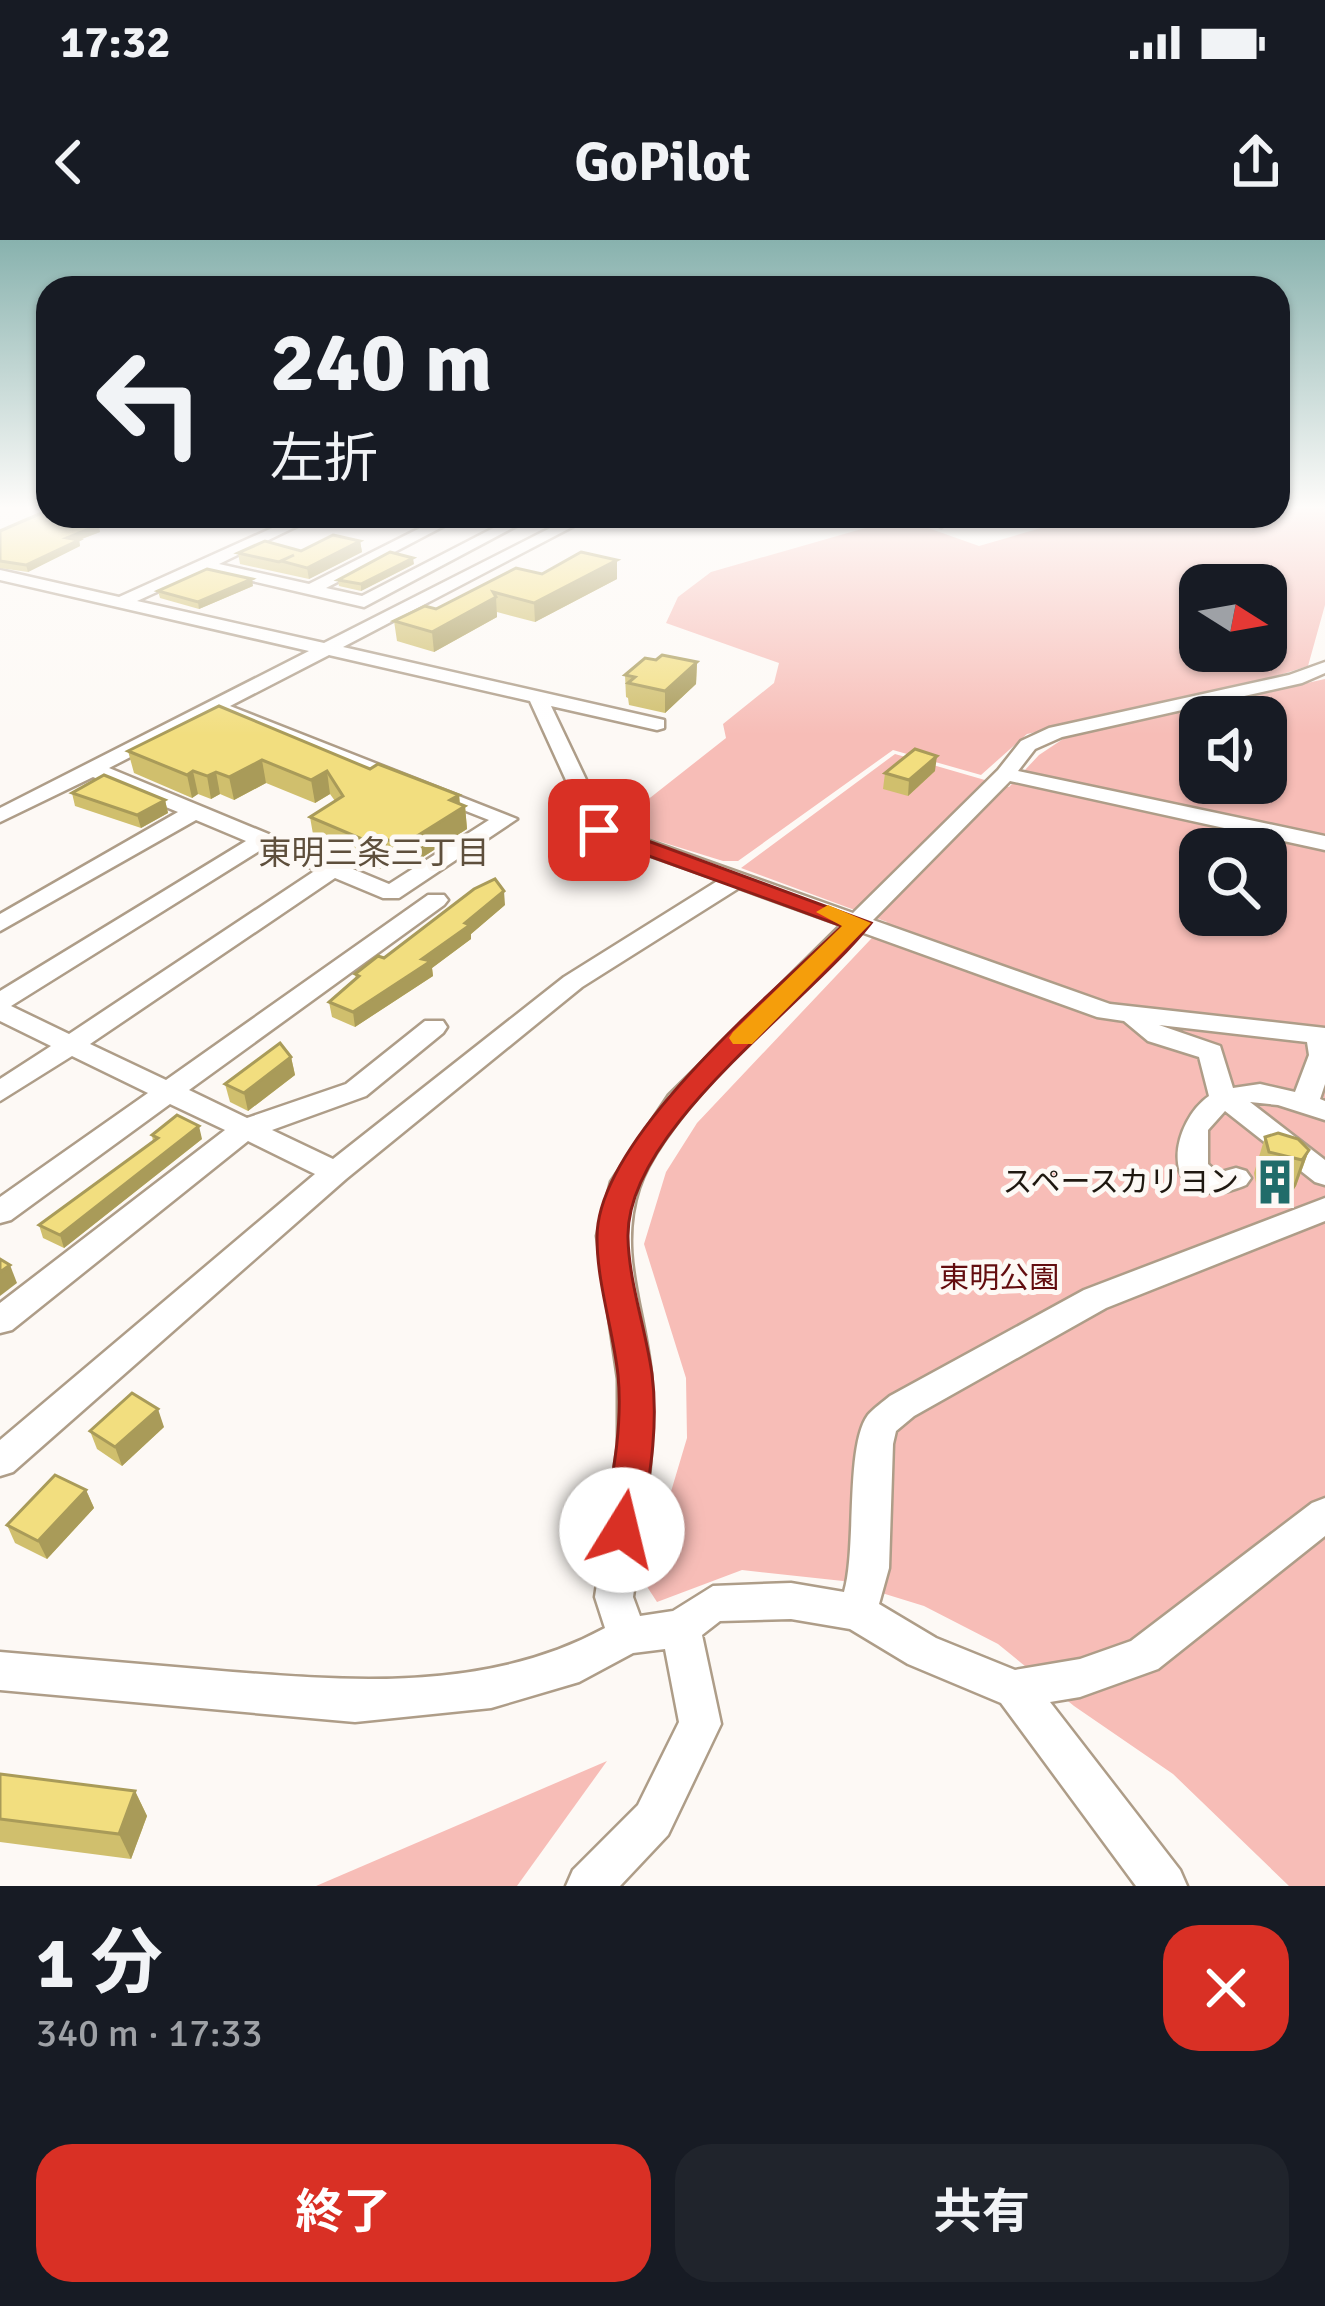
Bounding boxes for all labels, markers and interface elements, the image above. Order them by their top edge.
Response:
text: 17:32 [60,15,170,70]
icon: back [36,129,102,195]
text: GoPilot [574,129,751,196]
icon: share [1223,129,1289,195]
text: 240 m [270,311,492,415]
icon: left [72,324,228,480]
text: 左折 [270,426,378,493]
north arrow [1179,564,1287,672]
map controls [1179,564,1287,936]
button: sound [1179,696,1287,804]
pin [548,779,650,881]
icon: arrive [566,797,632,863]
button: search [1179,828,1287,936]
district label: 東明三条三丁目 [259,833,490,874]
building icon: スペースカリヨン [1250,1157,1300,1207]
place label: スペースカリヨン [1003,1164,1239,1201]
park label: 東明公園 [939,1260,1059,1297]
position arrow [559,1467,685,1593]
text: 1 分 [36,1919,163,2008]
button: close [1163,1925,1289,2051]
text: 340 m · 17:33 [36,2009,263,2057]
button: 終了 [36,2144,651,2282]
button: 共有 [675,2144,1289,2282]

